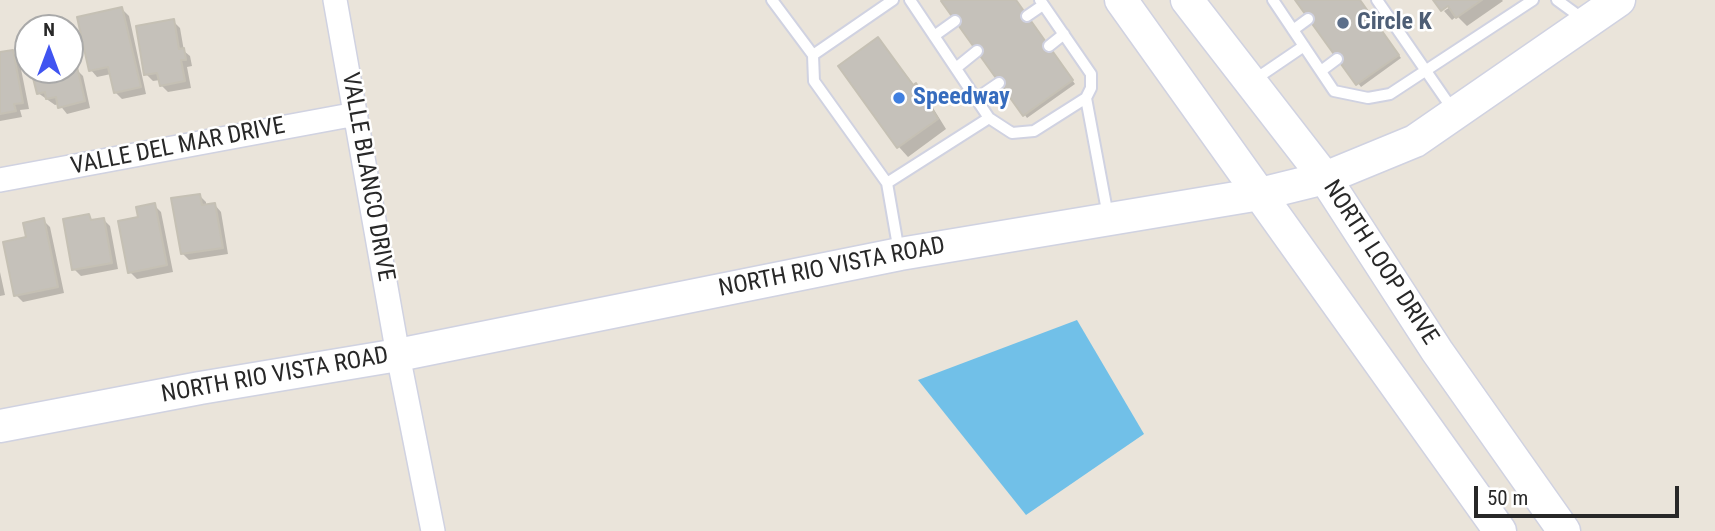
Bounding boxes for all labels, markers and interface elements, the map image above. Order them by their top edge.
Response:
place label: Circle K [1357,9,1432,37]
north arrow [14,14,84,84]
marker: Circle K [1335,15,1351,31]
text: N [43,18,55,41]
street label: VALLE BLANCO DRIVE [334,70,400,284]
place label: Speedway [913,84,1010,112]
marker: Speedway [891,90,907,106]
street label: VALLE DEL MAR DRIVE [69,112,287,182]
street label: NORTH LOOP DRIVE [1316,175,1444,351]
street label: NORTH RIO VISTA ROAD [716,232,948,304]
street label: NORTH RIO VISTA ROAD [159,342,391,410]
scale bar [1477,472,1682,516]
text: 50 m [1487,486,1528,510]

